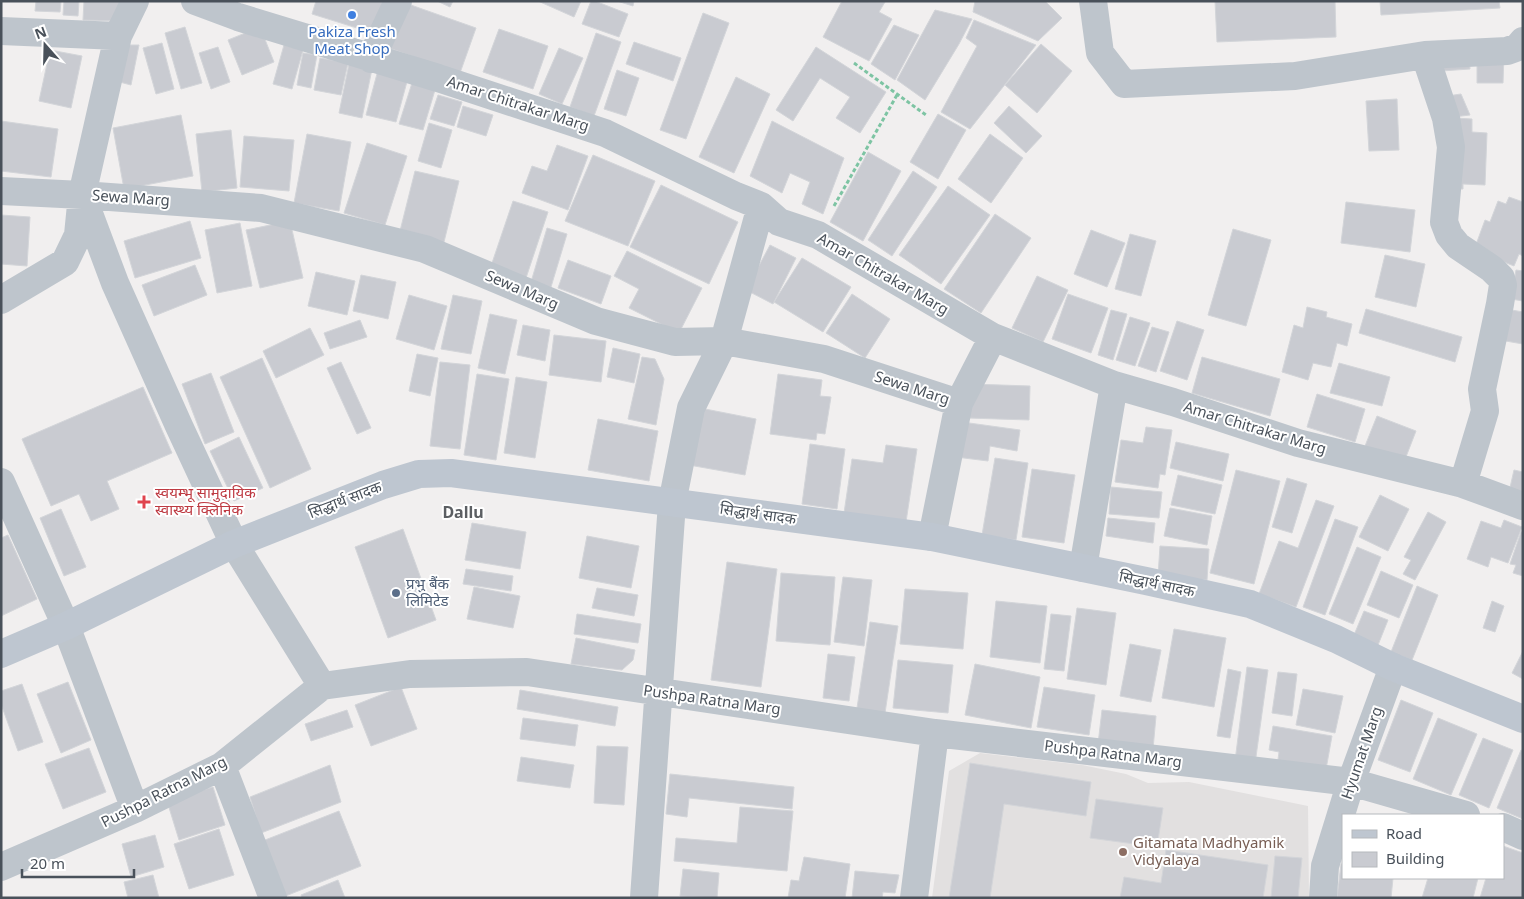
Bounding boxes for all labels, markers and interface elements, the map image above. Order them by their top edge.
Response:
marker: Pakiza Fresh Meat Shop [346,9,358,21]
north arrow [20,20,70,70]
text: N [32,21,49,43]
place label: Pakiza Fresh Meat Shop [308,21,396,58]
street label: Amar Chitrakar Marg [445,71,592,135]
street label: Sewa Marg [92,184,171,210]
street label: Amar Chitrakar Marg [814,227,953,319]
street label: Sewa Marg [483,265,562,313]
street label: Sewa Marg [872,366,952,409]
street label: Amar Chitrakar Marg [1181,396,1329,458]
street label: सिद्धार्थ सादक [305,476,385,522]
place label: स्वयम्भू सामुदायिक स्वास्थ्य क्लिनिक [155,482,256,519]
marker: स्वयम्भू सामुदायिक स्वास्थ्य क्लिनिक [137,495,151,509]
street label: सिद्धार्थ सादक [719,498,798,528]
district label: Dallu [442,501,484,523]
street label: सिद्धार्थ सादक [1118,565,1197,601]
place label: प्रभु बैंक लिमिटेड [406,573,450,610]
marker: प्रभु बैंक लिमिटेड [390,587,402,599]
street label: Pushpa Ratna Marg [642,679,782,719]
street label: Hyumat Marg [1336,704,1386,802]
street label: Pushpa Ratna Marg [1043,735,1183,771]
street label: Pushpa Ratna Marg [97,751,230,831]
legend [1342,814,1504,879]
text: Road [1386,823,1422,843]
place label: Gitamata Madhyamik Vidyalaya [1133,832,1284,869]
scale bar [22,846,135,878]
marker: Gitamata Madhyamik Vidyalaya [1117,846,1129,858]
text: Building [1386,848,1444,868]
text: 20 m [30,853,65,873]

